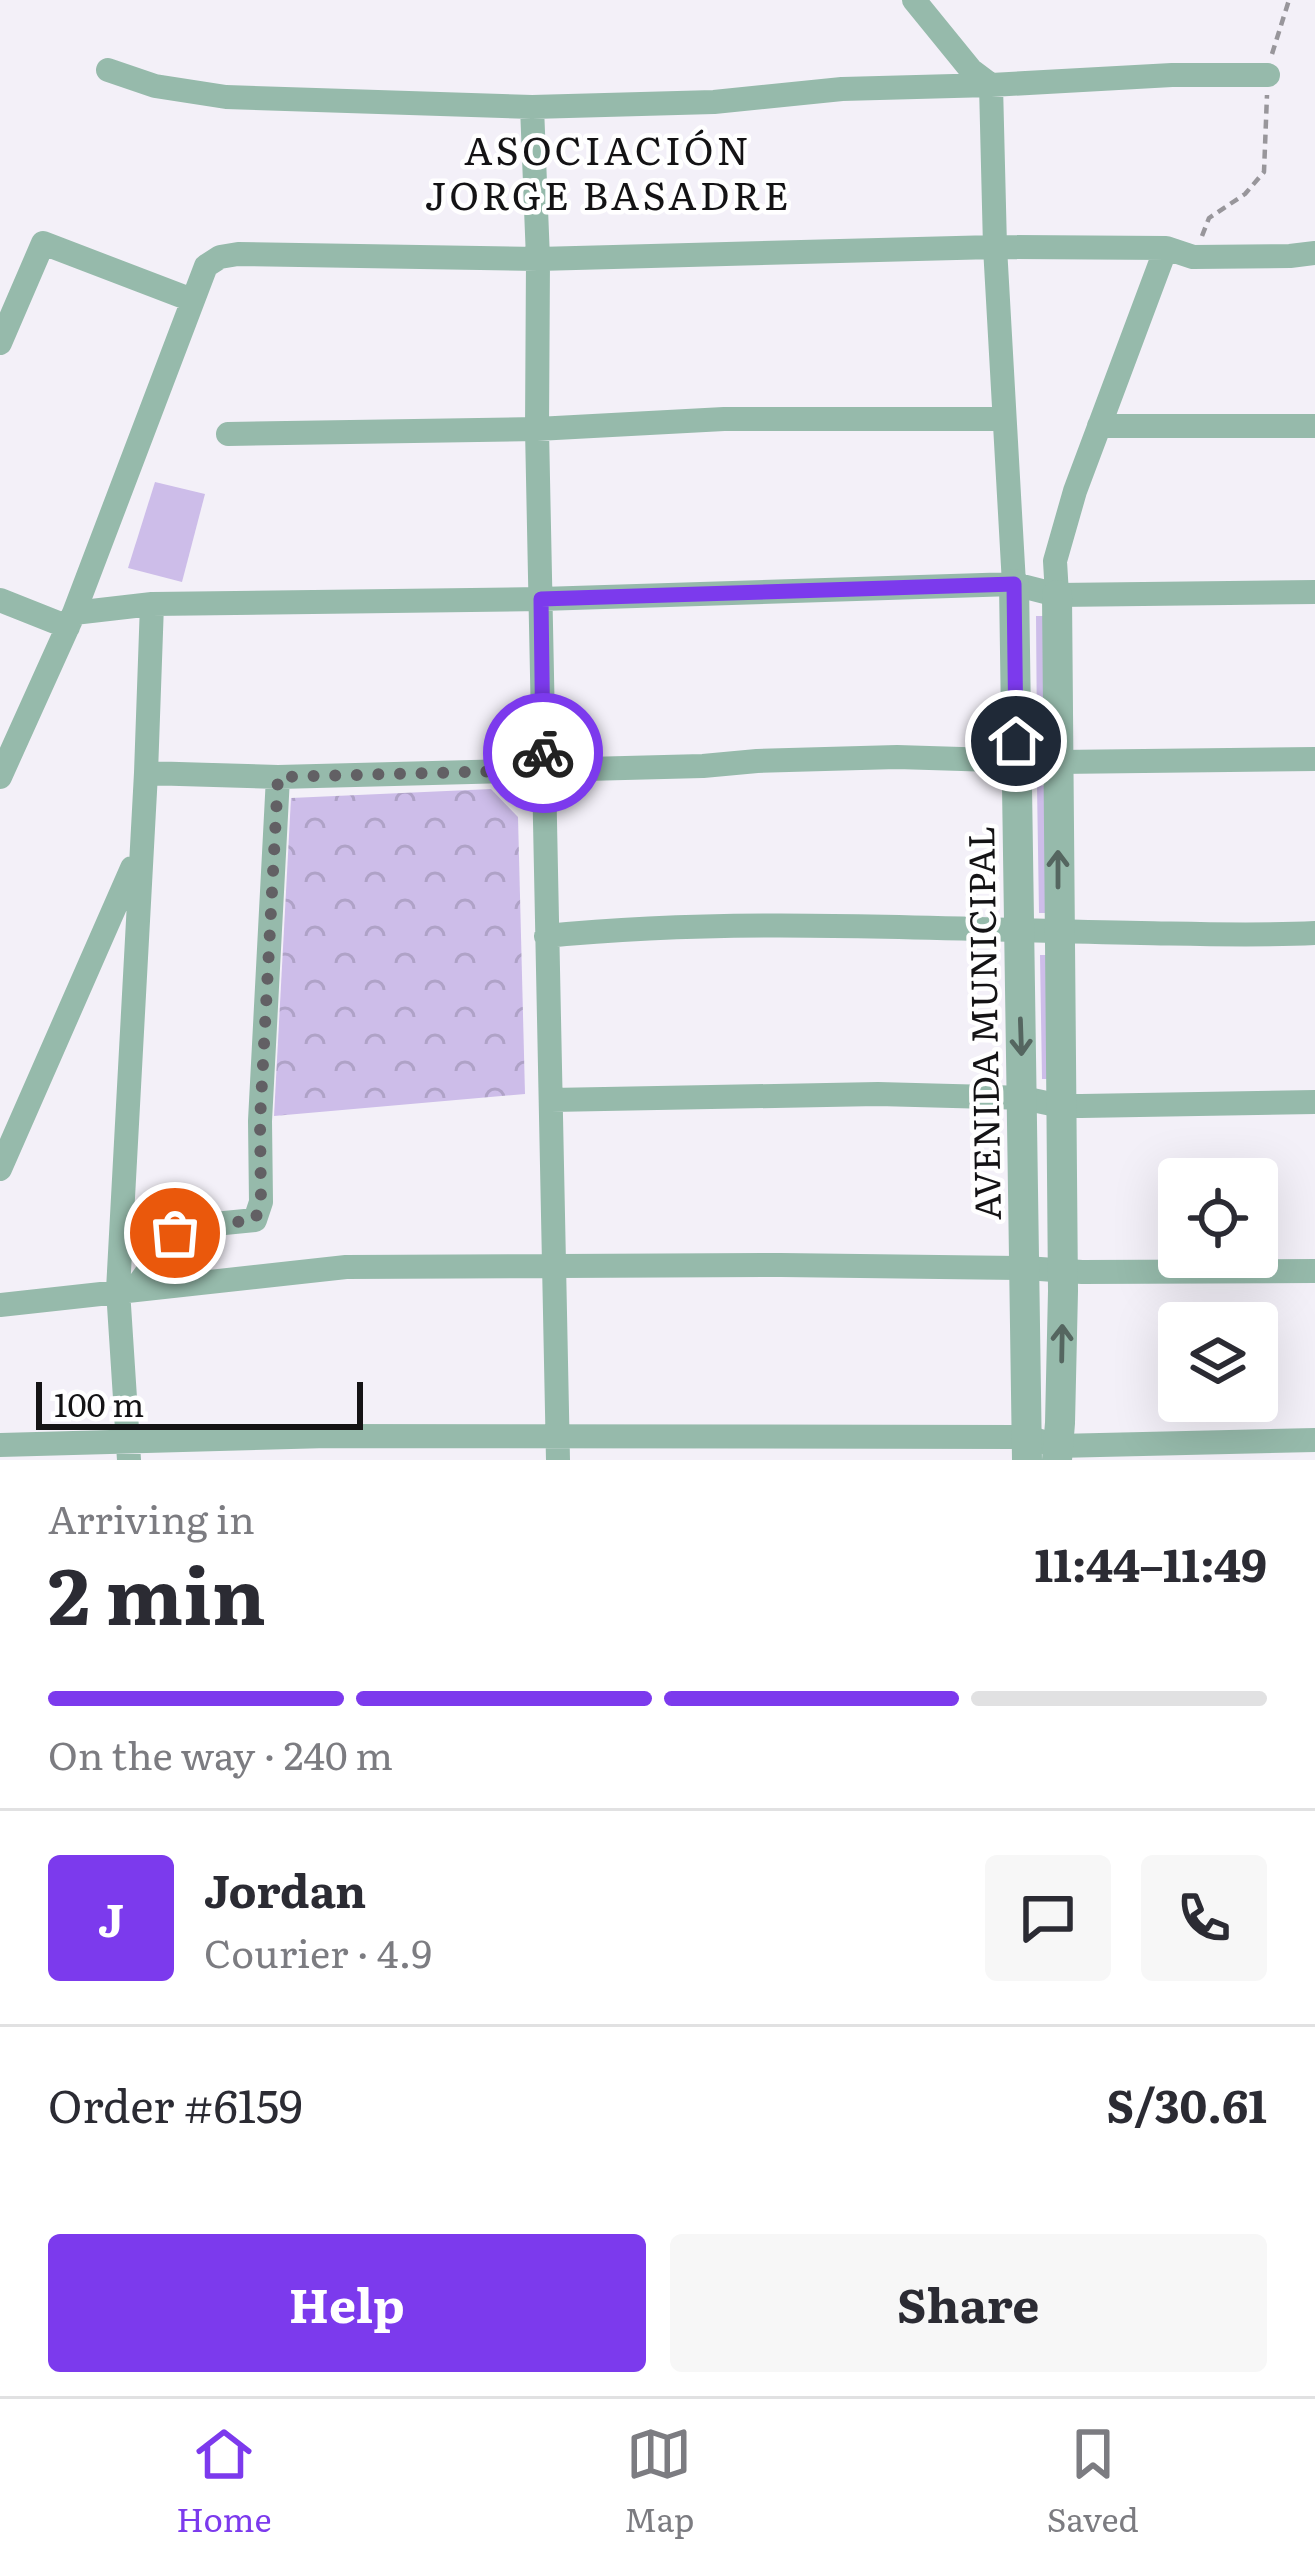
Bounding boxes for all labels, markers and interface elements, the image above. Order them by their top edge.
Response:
district label: ASOCIACIÓN JORGE BASADRE [424,119,792,222]
pin [965,690,1067,792]
courier [483,693,603,813]
icon: home [983,708,1049,774]
icon: bike [510,720,576,786]
street label: AVENIDA MUNICIPAL [952,825,1012,1221]
one-way arrow [1047,850,1069,889]
one-way arrow [1010,1017,1033,1056]
map controls [1158,1158,1278,1422]
button: locate [1158,1158,1278,1278]
pin [124,1182,226,1284]
icon: bag [142,1200,208,1266]
button: layers [1158,1302,1278,1422]
one-way arrow [1050,1324,1073,1363]
scale bar [36,1376,363,1429]
text: 100 m [54,1378,144,1427]
text: Arriving in [48,1488,255,1546]
text: 11:44–11:49 [1035,1529,1267,1596]
text: 2 min [48,1533,266,1649]
text: On the way · 240 m [48,1724,393,1782]
text: Jordan [204,1855,366,1922]
button: chat [985,1855,1111,1981]
button: phone [1141,1855,1267,1981]
text: J [98,1884,124,1951]
text: Courier · 4.9 [204,1922,432,1980]
text: Order #6159 [48,2070,303,2137]
text: S/30.61 [1107,2070,1267,2137]
button: Help [48,2234,646,2372]
button: Share [670,2234,1267,2372]
tab: Home [176,2421,272,2542]
tab: Map [624,2421,694,2542]
tab: Saved [1047,2421,1139,2542]

